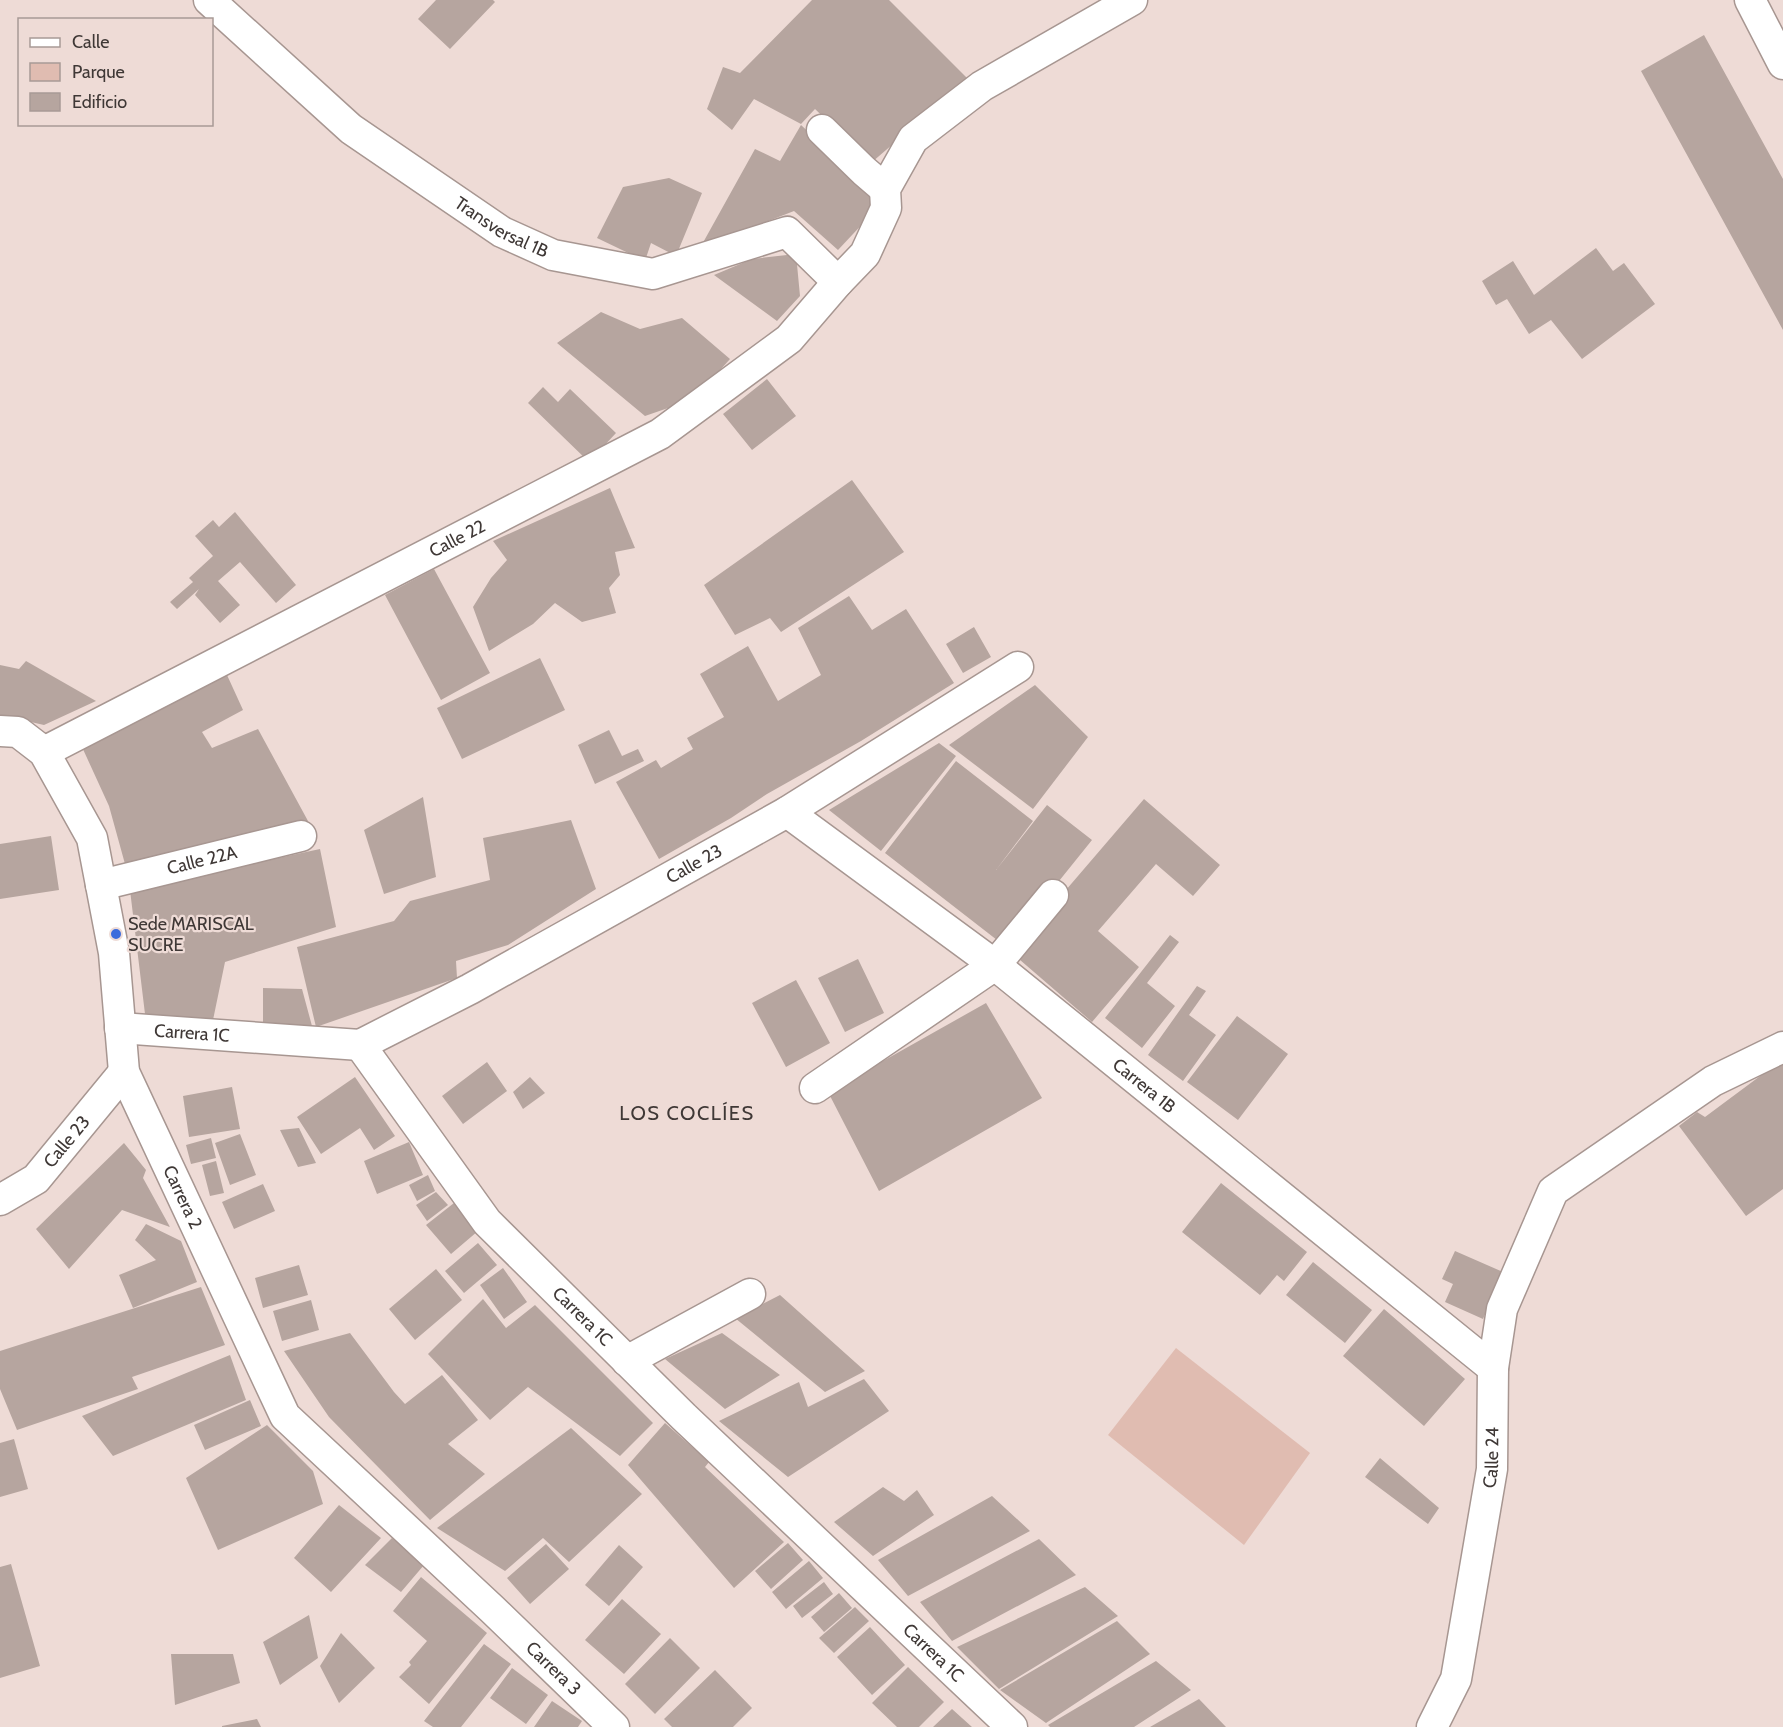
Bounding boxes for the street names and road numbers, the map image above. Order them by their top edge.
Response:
street label: Transversal 1B [451,192,552,263]
street label: Calle 22 [425,515,489,562]
street label: Calle 23 [662,840,726,888]
street label: Calle 22A [165,841,239,879]
street label: Carrera 1C [153,1019,230,1047]
street label: Carrera 1B [1108,1054,1180,1118]
street label: Calle 23 [39,1111,94,1172]
street label: Carrera 2 [158,1162,207,1233]
street label: Carrera 1C [548,1282,617,1351]
street label: Calle 24 [1478,1427,1503,1490]
street label: Carrera 1C [898,1619,968,1686]
street label: Carrera 3 [521,1637,585,1700]

